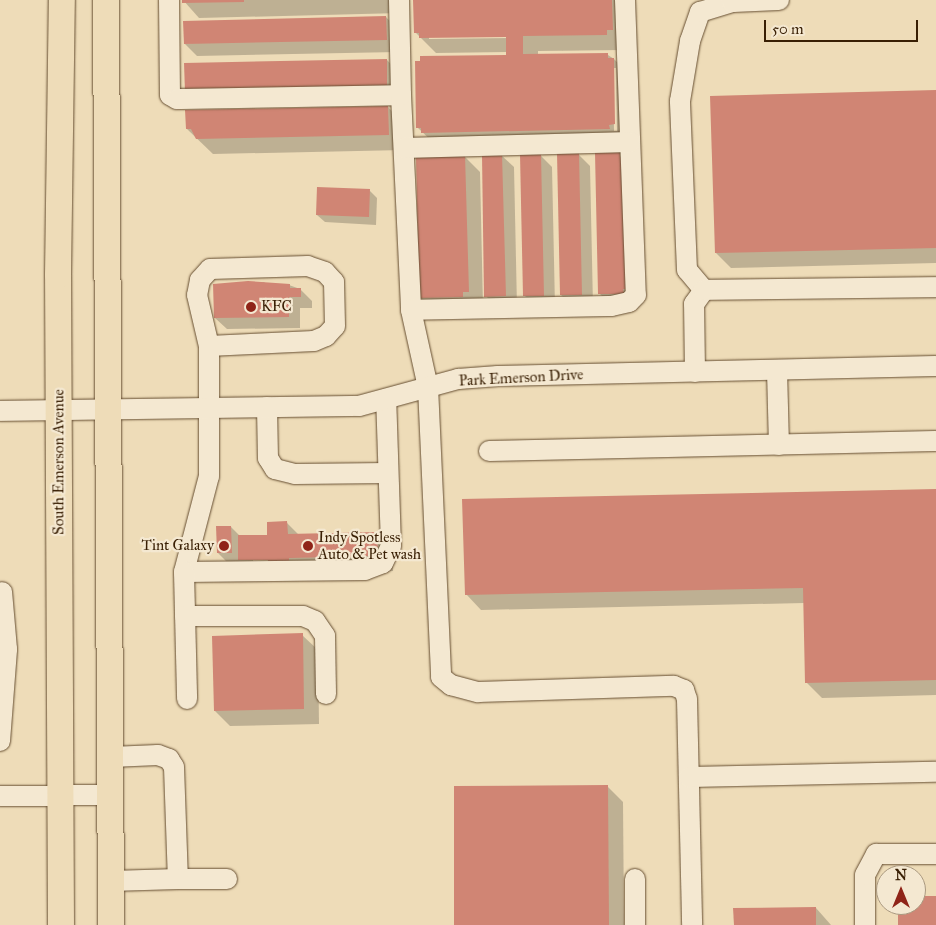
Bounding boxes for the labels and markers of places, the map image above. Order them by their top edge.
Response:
place label: KFC [261,298,292,316]
marker: KFC [245,301,257,313]
place label: Indy Spotless Auto & Pet wash [318,528,421,563]
place label: Tint Galaxy [142,537,214,555]
marker: Tint Galaxy [218,540,230,552]
marker: Indy Spotless Auto & Pet wash [302,540,314,552]

